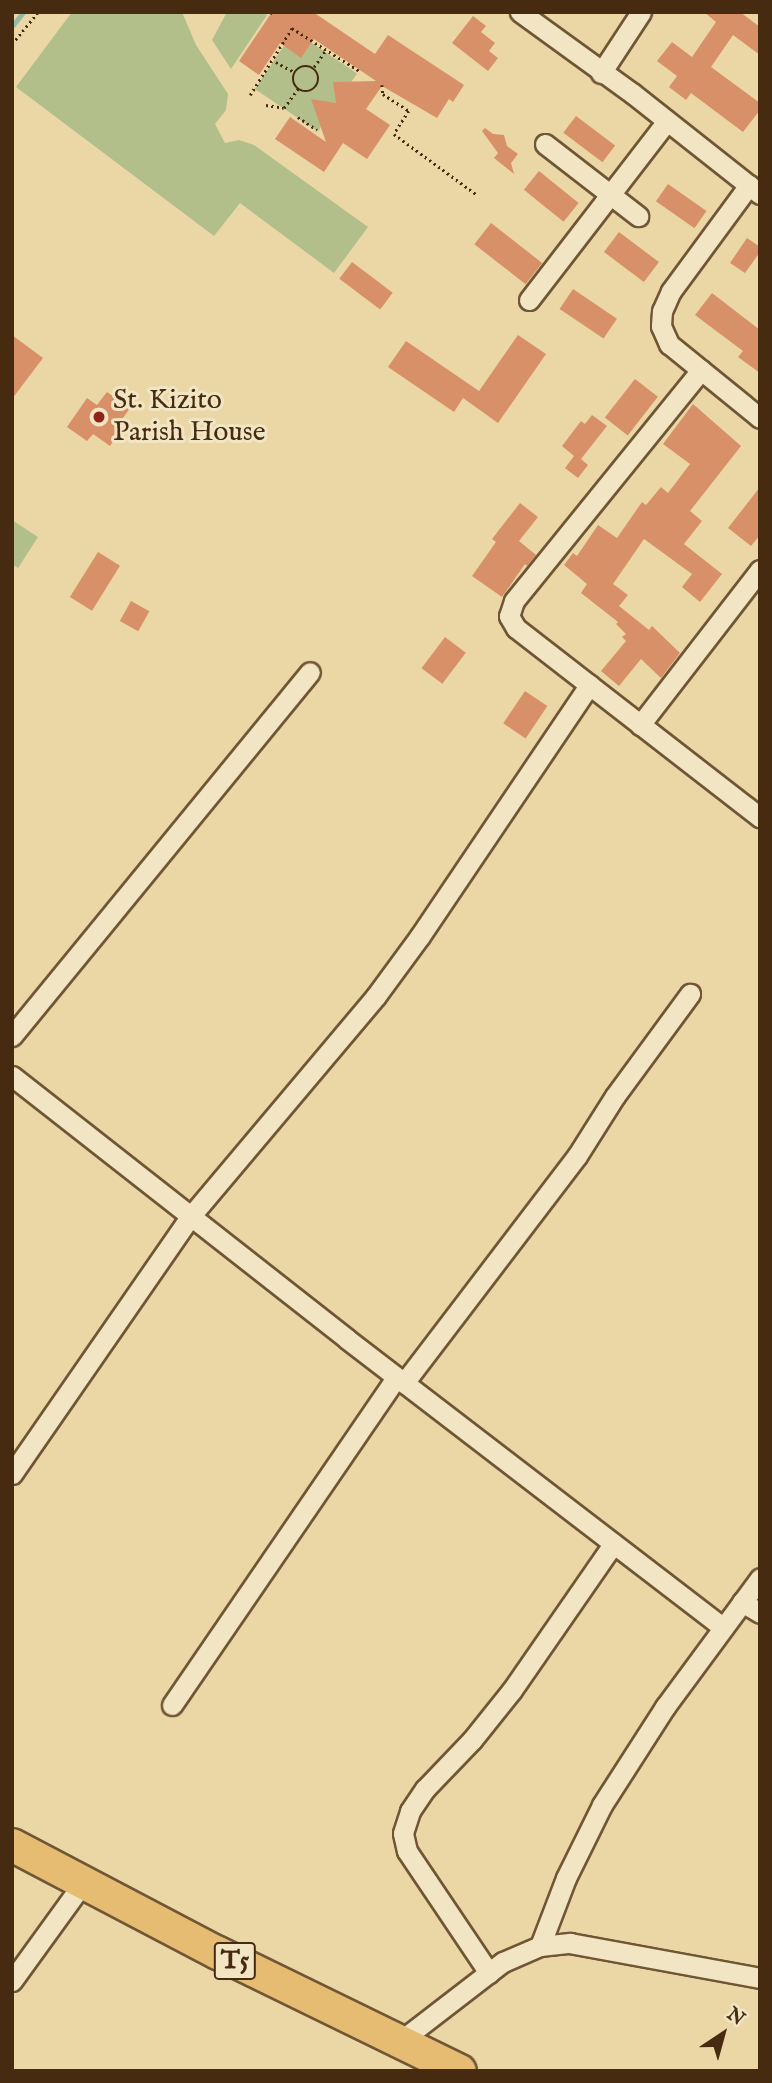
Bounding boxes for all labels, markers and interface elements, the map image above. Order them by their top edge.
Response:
place label: St. Kizito Parish House [113,384,266,450]
marker: St. Kizito Parish House [91,409,107,425]
road number: T5 [212,1938,258,1984]
north arrow [688,1999,758,2069]
text: N [722,2002,749,2032]

